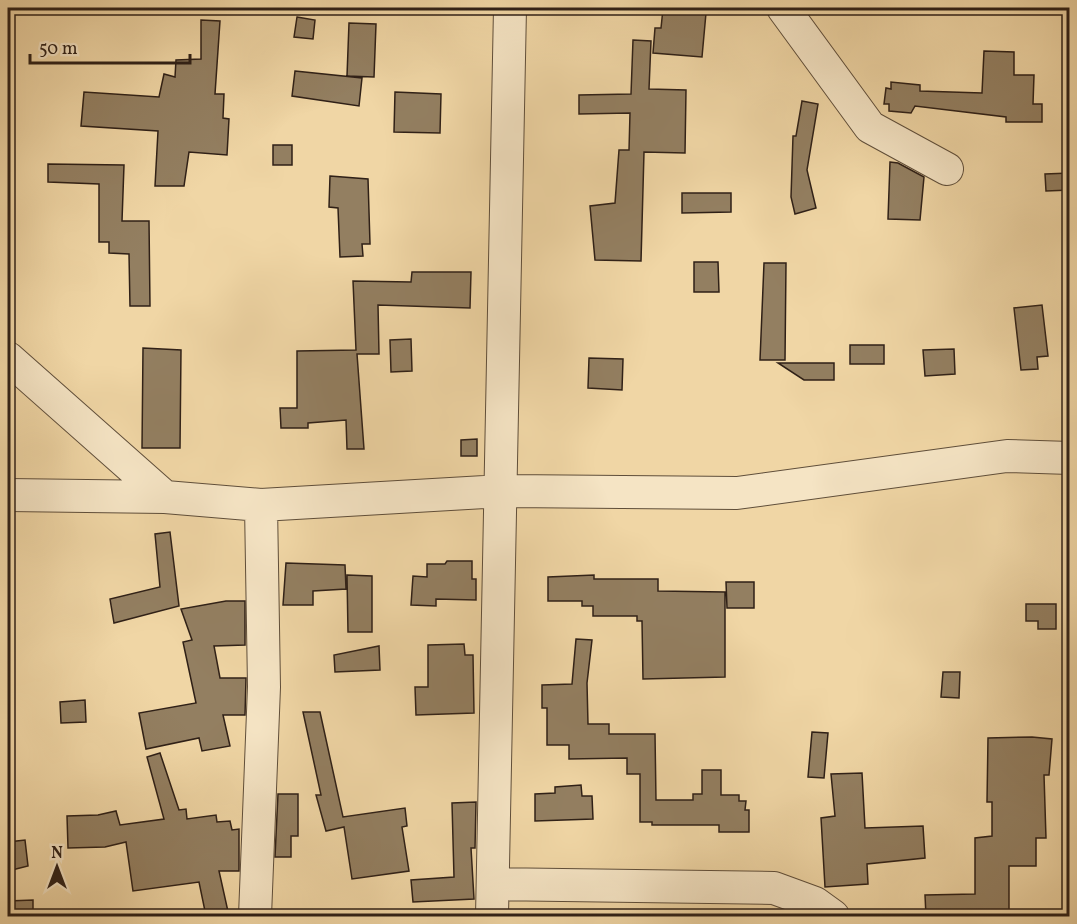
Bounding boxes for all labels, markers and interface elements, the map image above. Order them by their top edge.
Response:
scale bar [30,27,190,65]
text: 50 m [39,37,78,62]
north arrow [27,837,87,897]
text: N [51,843,63,865]

